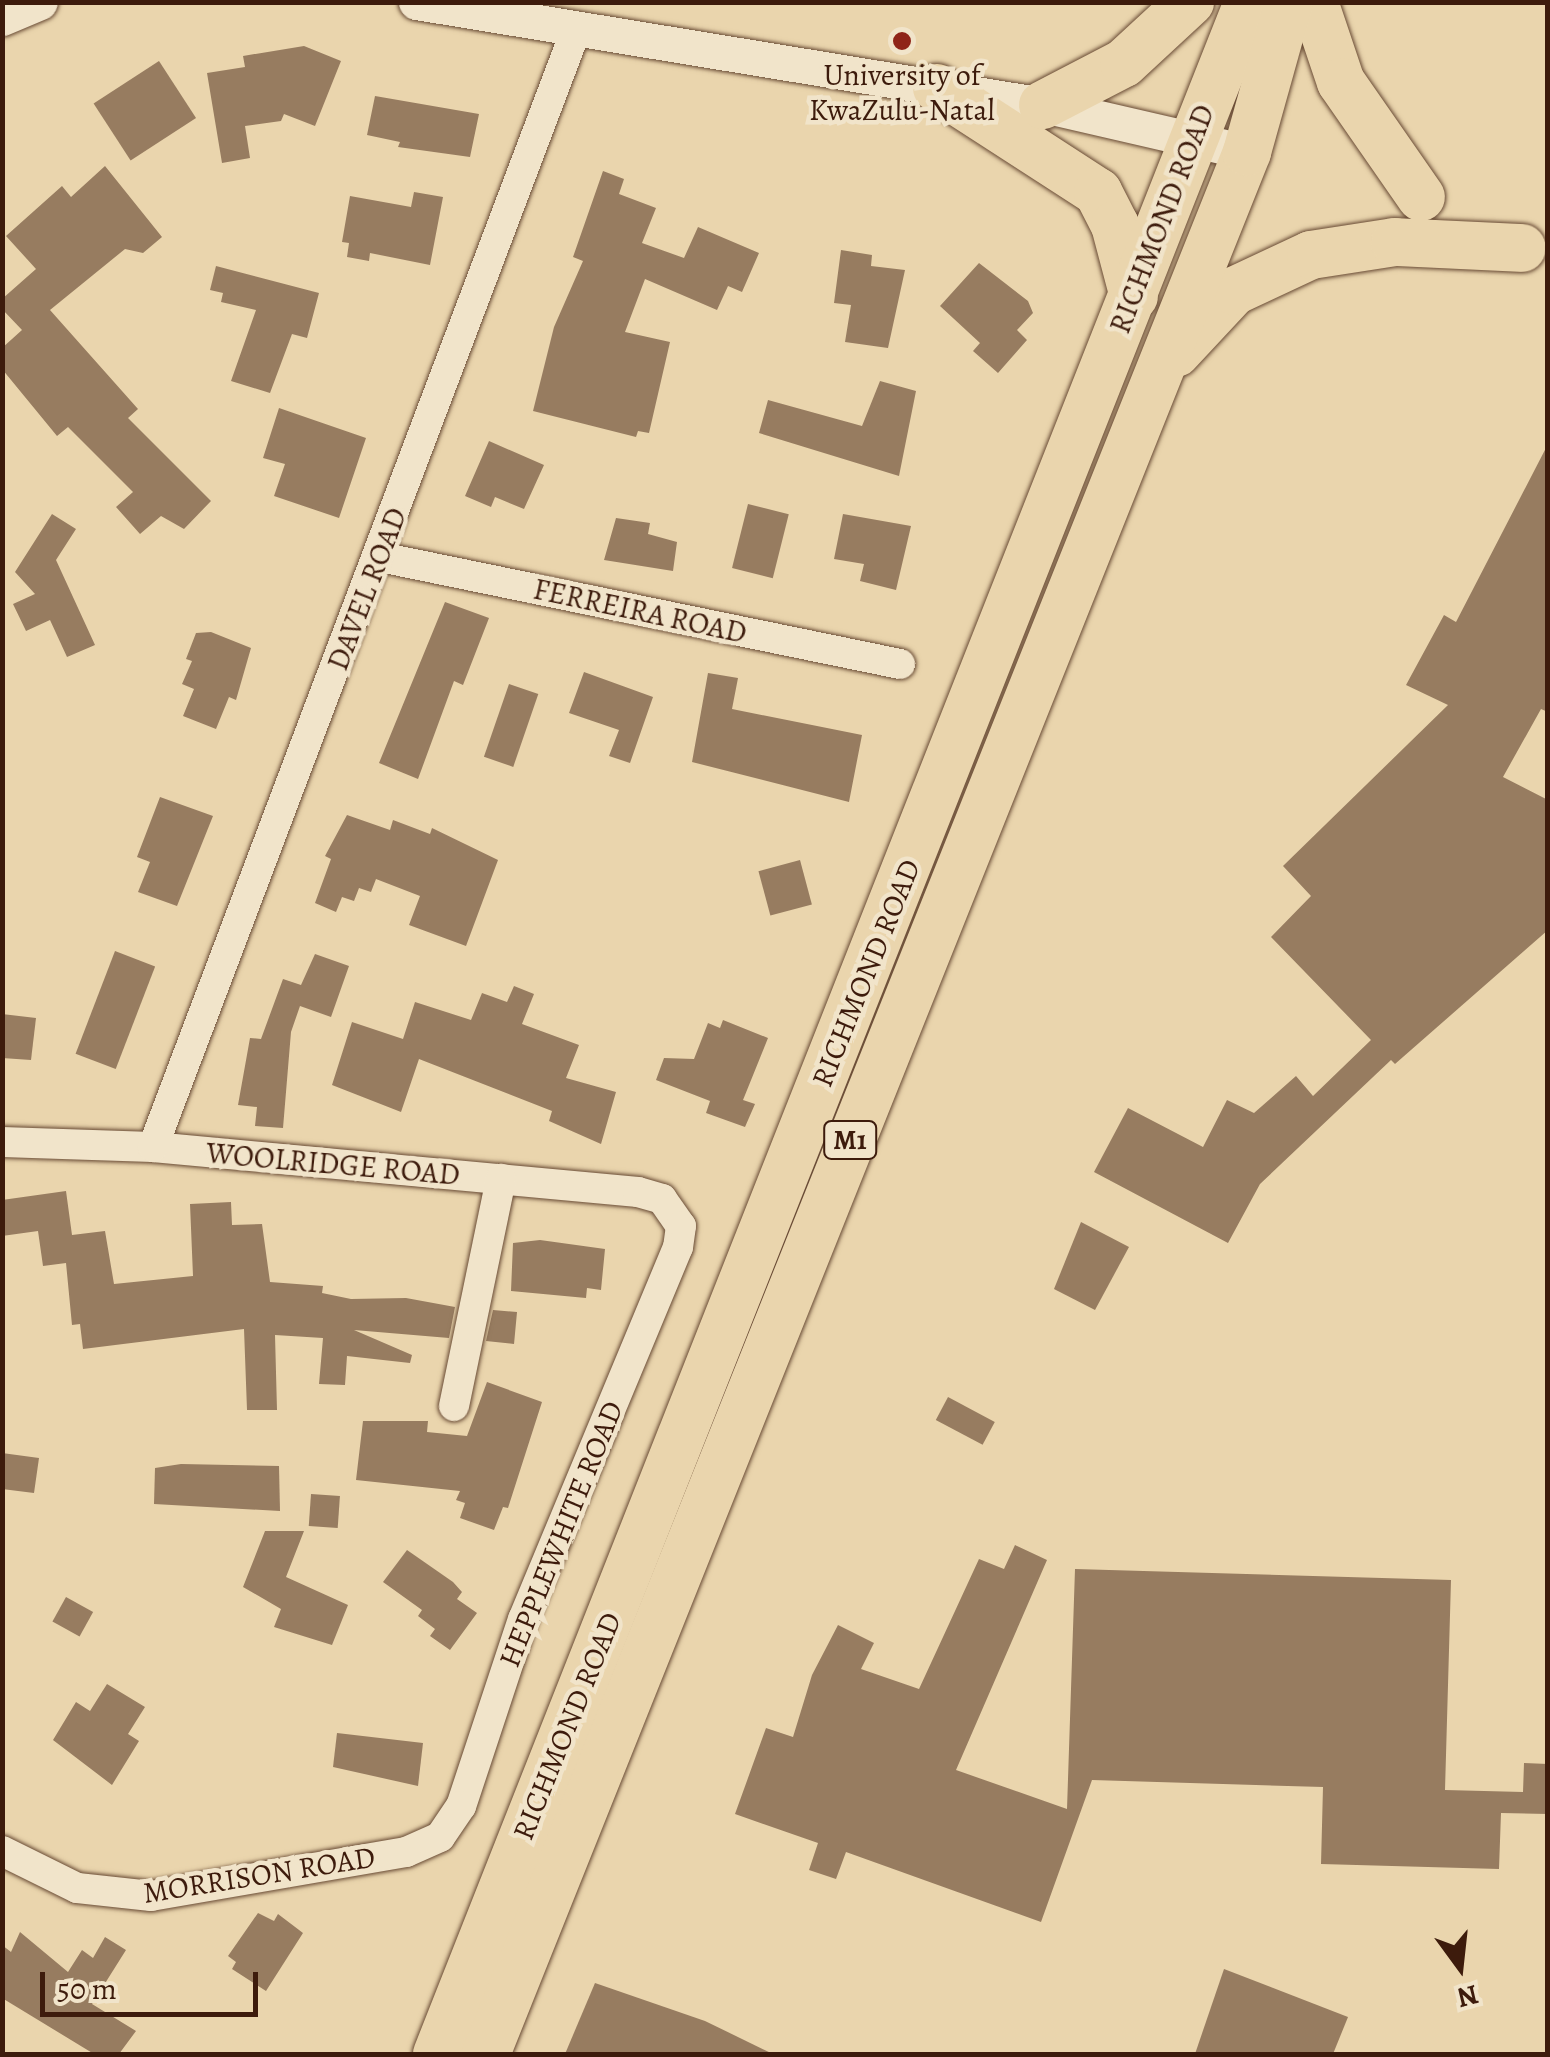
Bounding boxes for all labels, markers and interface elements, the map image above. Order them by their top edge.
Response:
marker: University of KwaZulu-Natal [891,30,913,52]
place label: University of KwaZulu-Natal [809,57,995,128]
street label: RICHMOND ROAD [1102,100,1222,338]
street label: DAVEL ROAD [319,503,415,675]
street label: FERREIRA ROAD [530,571,750,651]
street label: RICHMOND ROAD [804,854,928,1092]
road number: M1 [822,1117,878,1163]
street label: WOOLRIDGE ROAD [205,1135,461,1193]
street label: HEPPLEWHITE ROAD [491,1396,631,1672]
street label: RICHMOND ROAD [505,1607,629,1845]
street label: MORRISON ROAD [140,1839,378,1911]
north arrow [1410,1917,1510,2017]
scale bar [45,1952,262,2014]
text: 50 m [57,1969,117,2009]
text: N [1453,1975,1483,2017]

